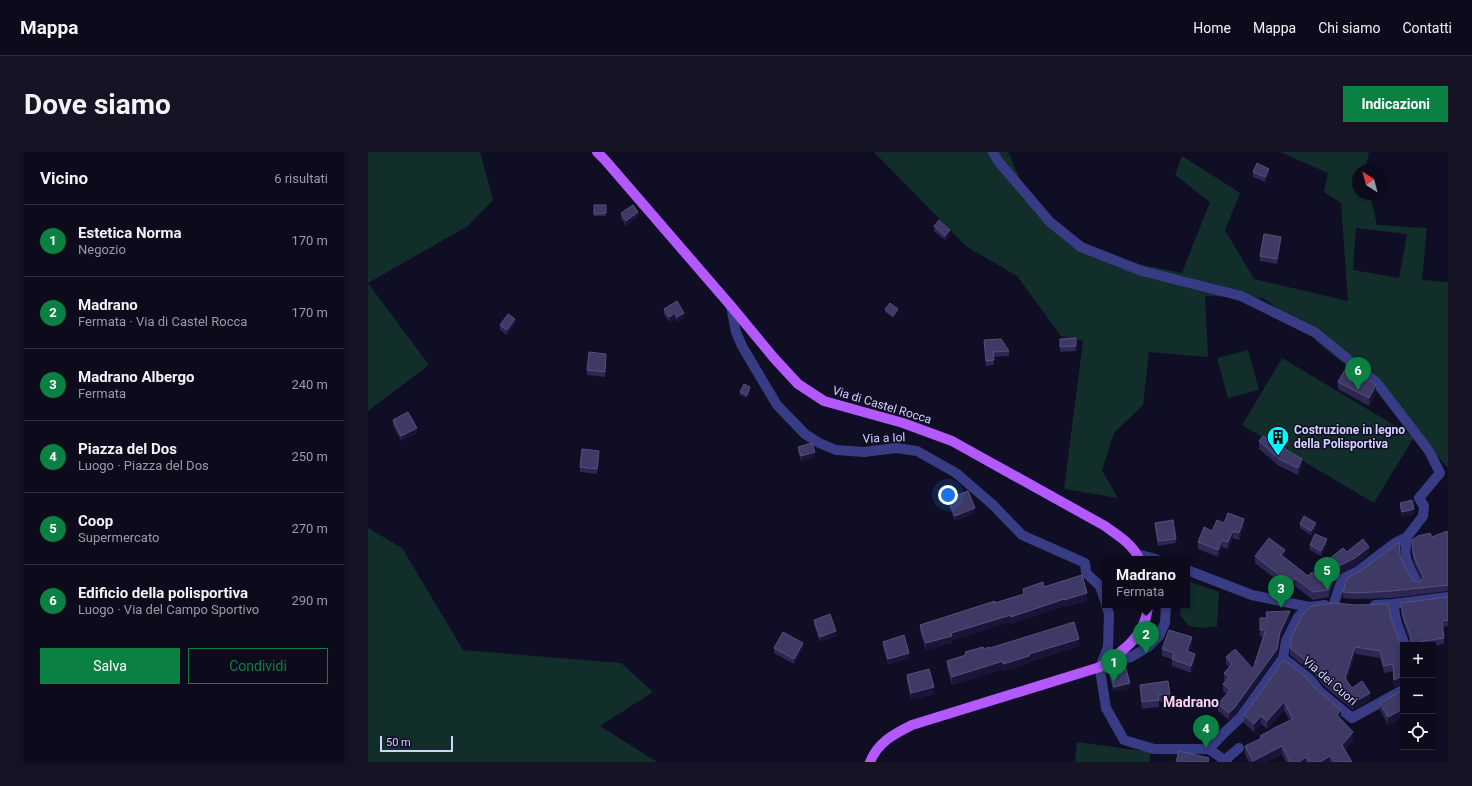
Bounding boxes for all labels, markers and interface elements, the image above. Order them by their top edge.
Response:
text: Mappa [20,16,78,39]
text: Home [1193,20,1231,36]
text: Mappa [1253,20,1296,36]
text: Chi siamo [1318,20,1380,36]
text: Contatti [1402,20,1452,36]
button: Indicazioni [1343,86,1448,122]
text: Dove siamo [24,88,171,121]
north arrow [1352,164,1388,200]
text: Vicino [40,168,88,188]
text: 6 risultati [274,171,328,186]
text: Estetica Norma [78,224,182,242]
text: 1 [49,233,57,248]
text: 170 m [291,233,328,248]
text: Negozio [78,242,126,257]
text: Madrano [78,296,138,314]
text: 2 [49,305,57,320]
text: 170 m [291,305,328,320]
text: Fermata · Via di Castel Rocca [78,314,247,329]
pin: 6 [1345,357,1371,390]
text: Madrano Albergo [78,368,194,386]
text: 3 [49,377,57,392]
text: 240 m [291,377,328,392]
street label: Via di Castel Rocca [831,383,933,427]
text: Fermata [78,386,126,401]
place label: Costruzione in legno della Polisportiva [1294,423,1405,451]
building icon: Costruzione in legno della Polisportiva [1265,424,1291,457]
street label: Via a Iol [862,430,906,446]
text: Piazza del Dos [78,440,177,458]
text: 4 [49,449,57,464]
text: 250 m [291,449,328,464]
text: Luogo · Piazza del Dos [78,458,209,473]
your location [938,485,958,505]
text: Coop [78,512,113,530]
text: 5 [49,521,57,536]
text: 270 m [291,521,328,536]
text: Supermercato [78,530,159,545]
popup [1102,556,1190,608]
pin: 5 [1314,557,1340,590]
text: Madrano [1116,566,1176,584]
pin: 3 [1268,575,1294,608]
text: Edificio della polisportiva [78,584,248,602]
text: Fermata [1116,584,1164,599]
text: 6 [49,593,57,608]
text: 290 m [291,593,328,608]
text: Luogo · Via del Campo Sportivo [78,602,259,617]
pin: 2 [1133,621,1159,654]
map controls [1400,642,1436,750]
button: + [1400,642,1436,678]
button: Salva [40,648,180,684]
button: Condividi [188,648,328,684]
pin: 1 [1101,649,1127,682]
street label: Via dei Cuori [1300,654,1360,708]
button: − [1400,678,1436,714]
district label: Madrano [1163,694,1219,710]
button: locate [1400,714,1436,750]
pin: 4 [1193,715,1219,748]
scale bar [380,734,453,753]
text: 50 m [386,736,411,749]

